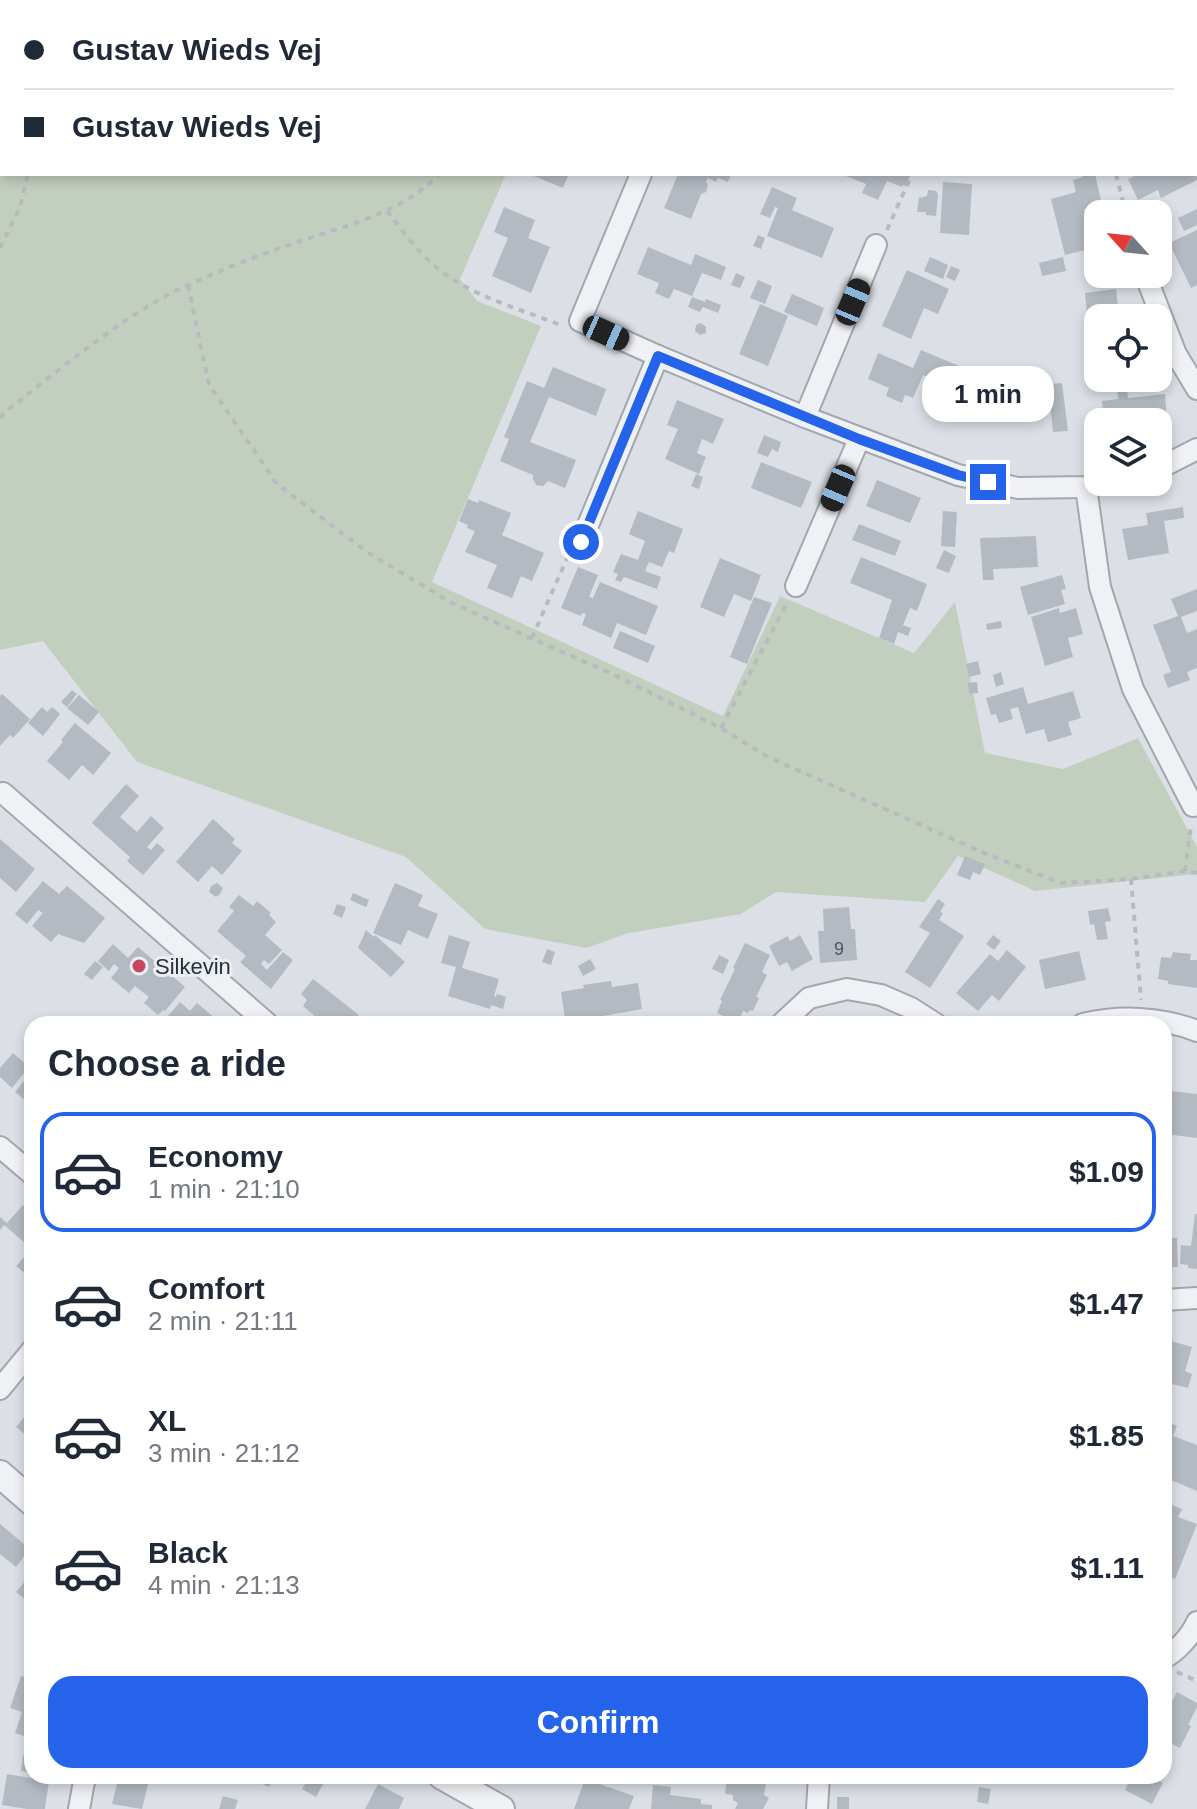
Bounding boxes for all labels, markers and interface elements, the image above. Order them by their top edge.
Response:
text: Gustav Wieds Vej [72,33,322,66]
text: Gustav Wieds Vej [72,110,322,143]
north arrow [1084,200,1172,288]
map controls [1084,200,1172,496]
car [833,275,873,329]
button: locate [1084,304,1172,392]
car [579,312,633,354]
callout: 1 min [922,366,1054,422]
text: 1 min [954,379,1022,409]
button: layers [1084,408,1172,496]
car [818,461,858,515]
route end [970,464,1006,500]
route start [563,524,599,560]
house number: 9 [834,939,844,959]
place label: Silkevin [155,954,231,979]
marker: Silkevin [130,957,148,975]
text: Choose a ride [48,1043,286,1084]
icon: car [52,1136,124,1208]
text: Economy [148,1140,283,1173]
text: $1.09 [1069,1155,1144,1188]
text: 1 min · 21:10 [148,1174,300,1204]
icon: car [52,1268,124,1340]
text: Comfort [148,1272,265,1305]
text: $1.47 [1069,1287,1144,1320]
text: 2 min · 21:11 [148,1306,298,1336]
icon: car [52,1400,124,1472]
text: XL [148,1404,186,1437]
text: $1.85 [1069,1419,1144,1452]
text: 3 min · 21:12 [148,1438,300,1468]
icon: car [52,1532,124,1604]
text: Black [148,1536,228,1569]
text: $1.11 [1071,1551,1144,1584]
text: 4 min · 21:13 [148,1570,300,1600]
button: Confirm [48,1676,1148,1768]

